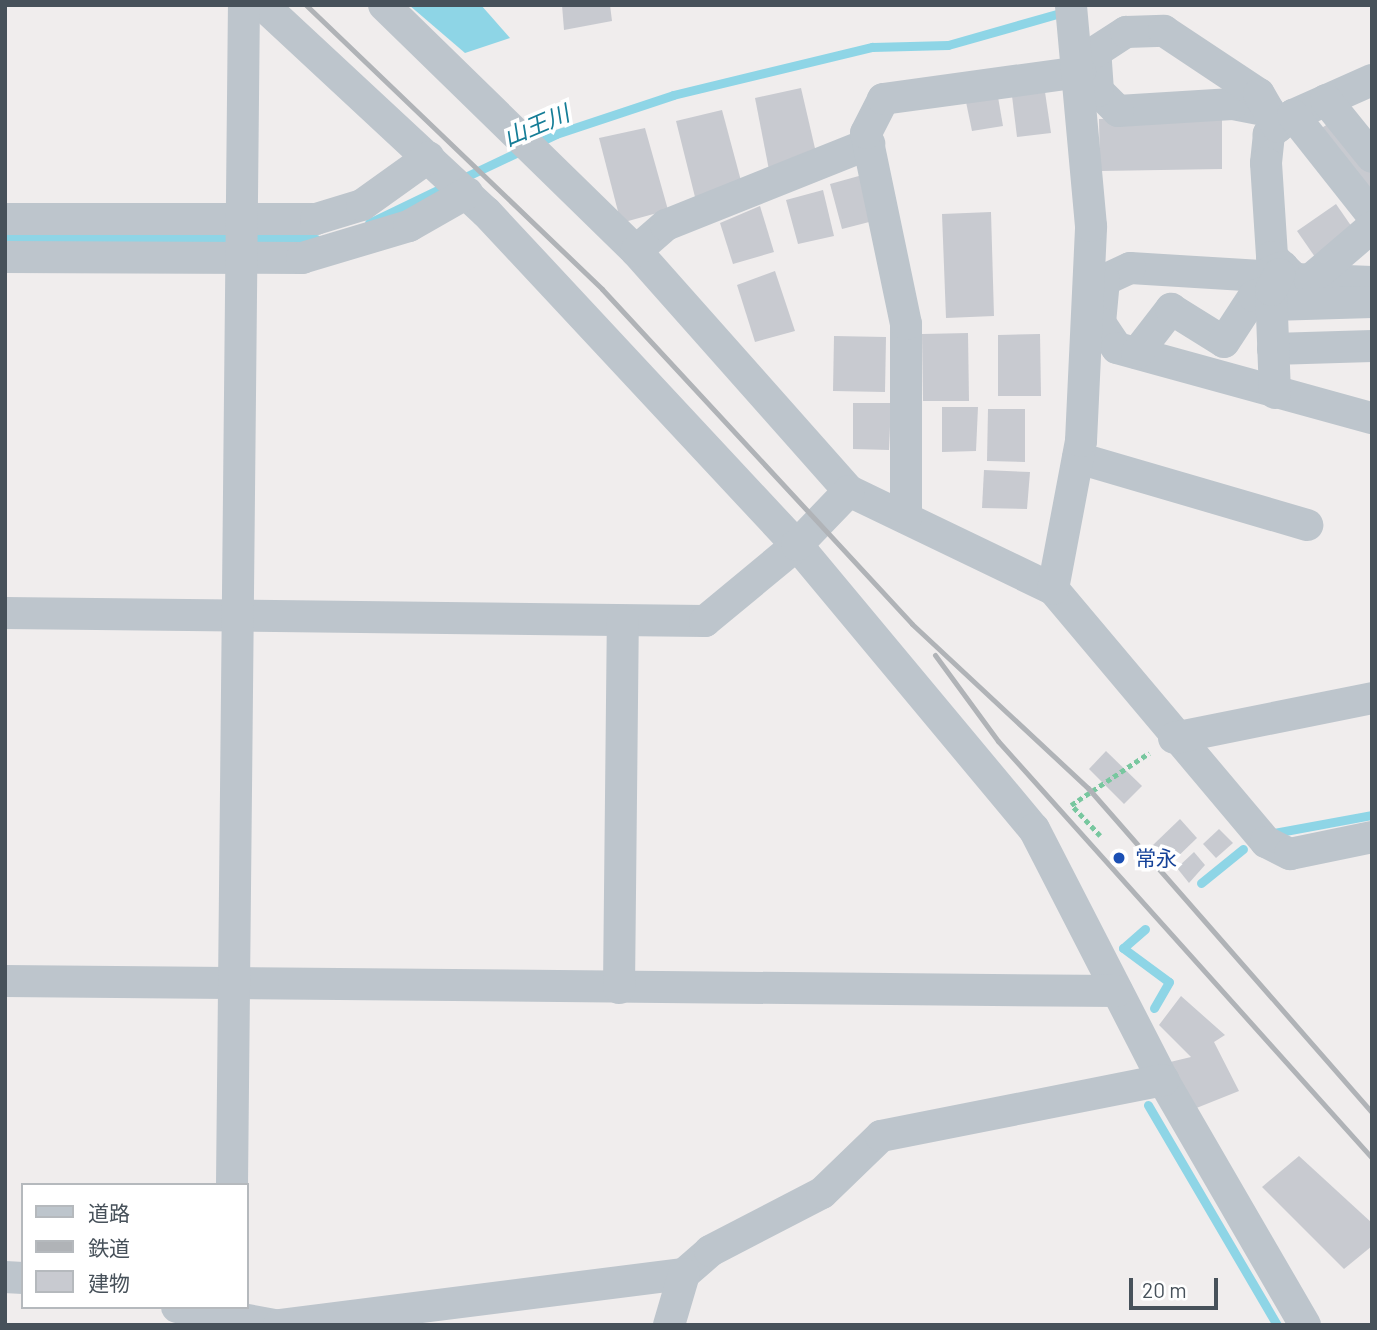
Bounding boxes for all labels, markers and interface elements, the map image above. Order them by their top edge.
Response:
water label: 山王川 [499,99,573,151]
place label: 常永 [1135,845,1177,871]
marker: 常永 [1109,848,1129,868]
legend [21,1183,248,1309]
text: 道路 [88,1200,130,1225]
text: 鉄道 [88,1235,130,1260]
scale bar [1132,1264,1221,1308]
text: 建物 [88,1270,130,1295]
text: 20 m [1142,1277,1187,1302]

